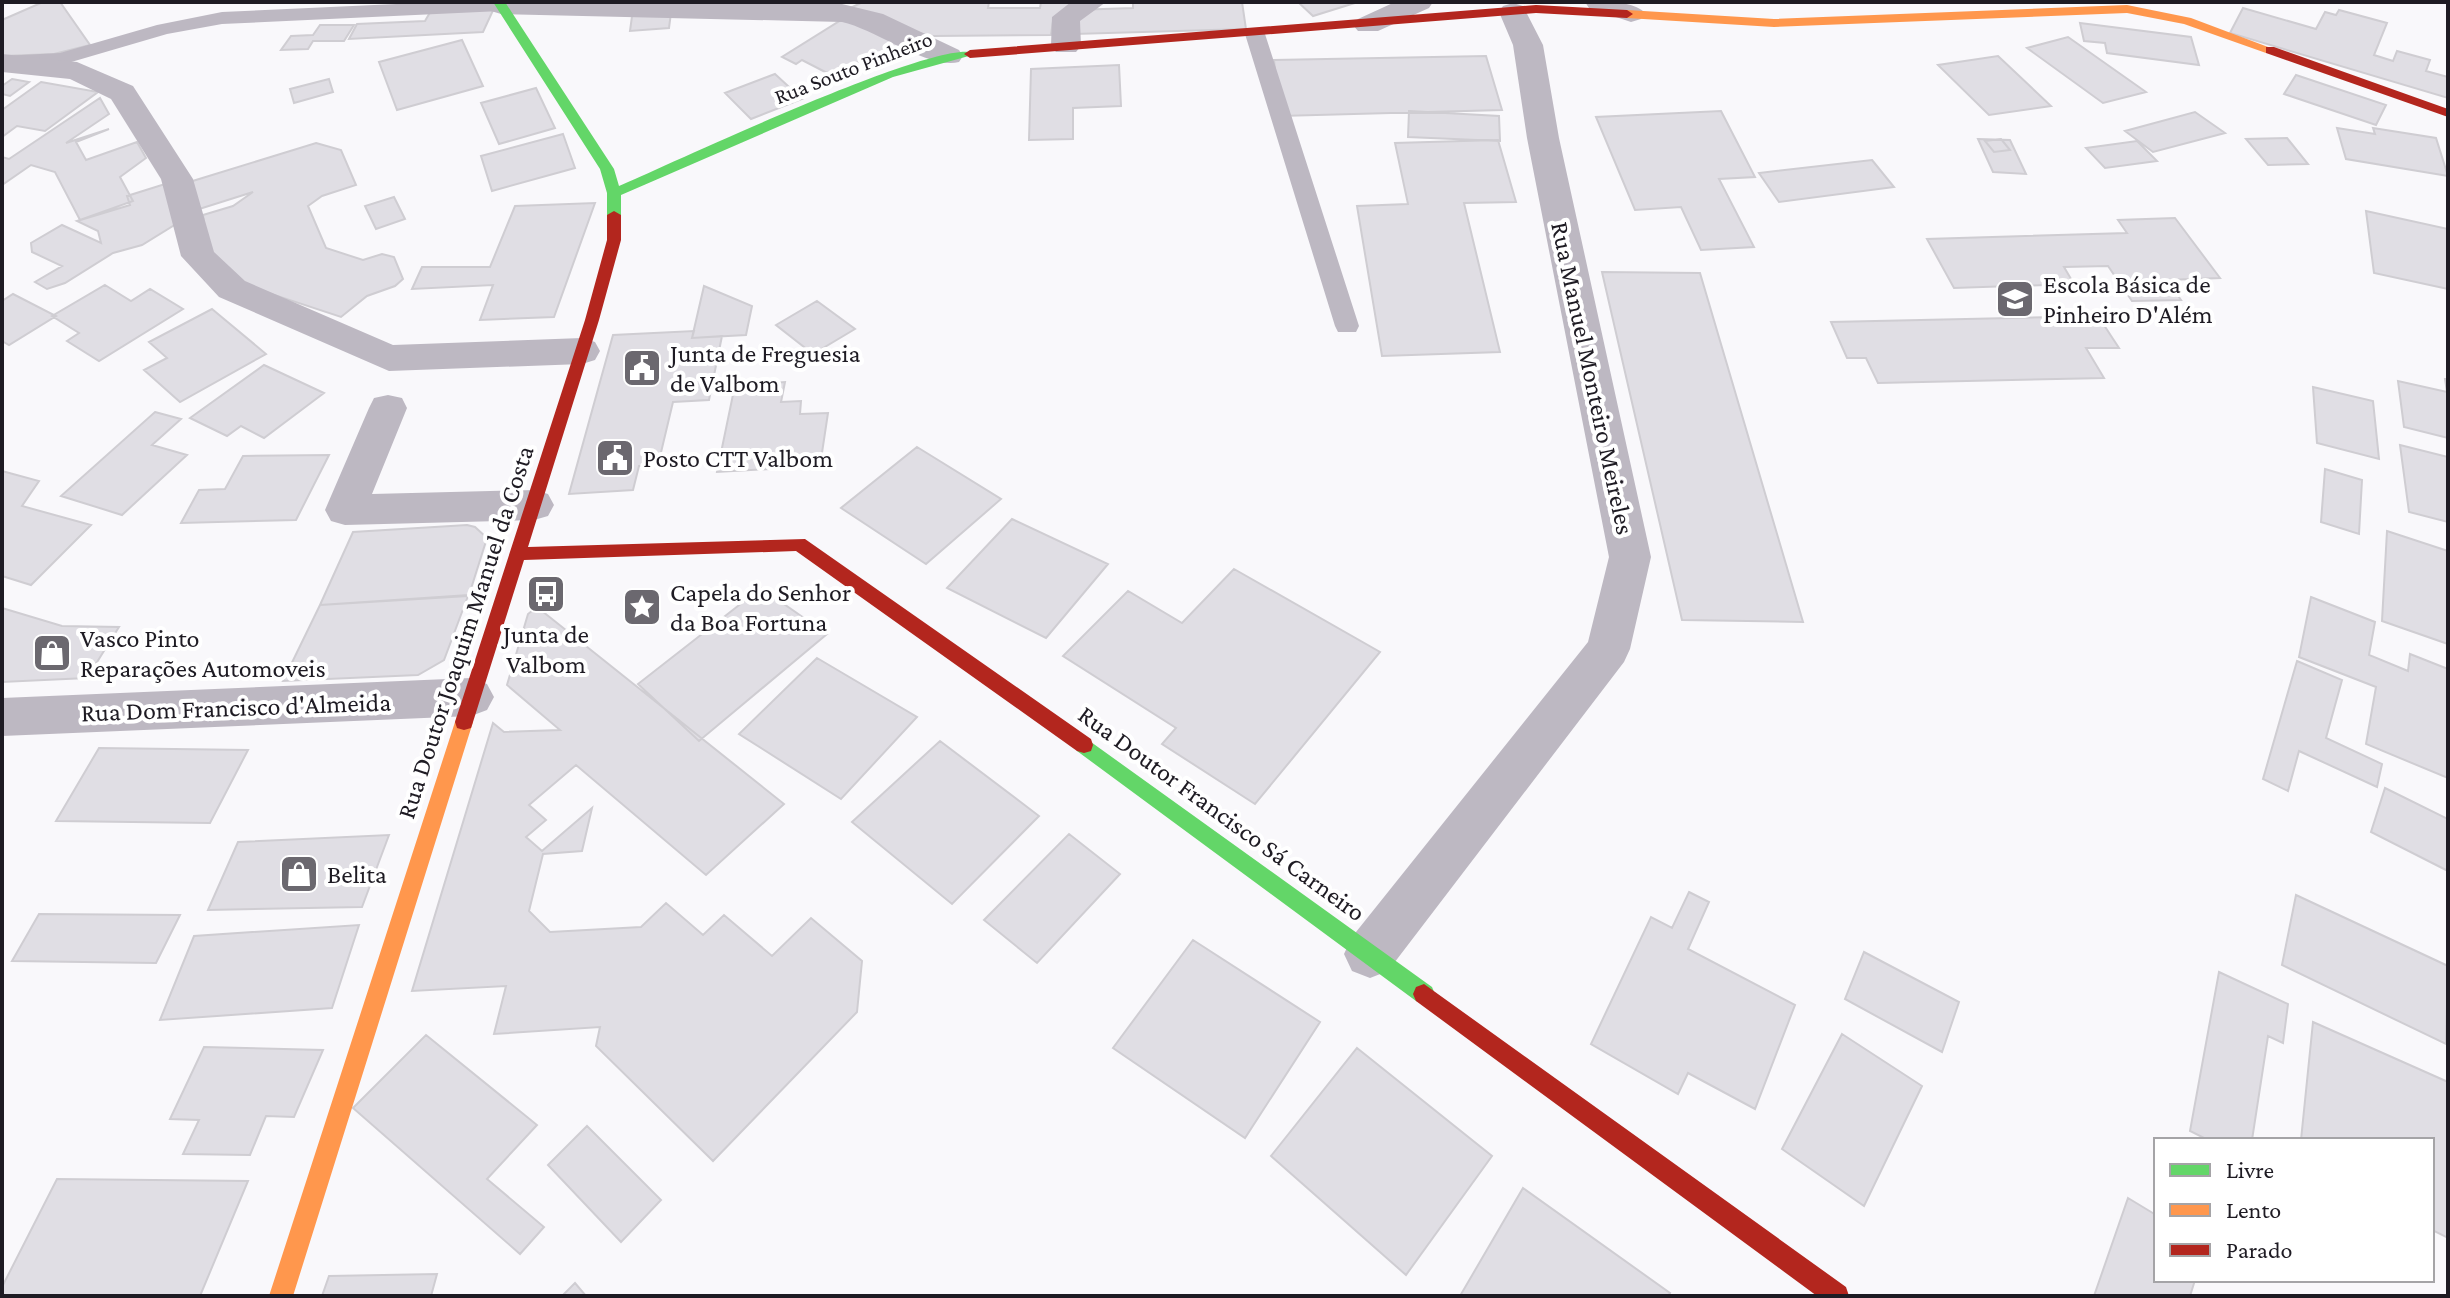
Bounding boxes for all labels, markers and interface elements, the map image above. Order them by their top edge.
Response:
street label: Rua Souto Pinheiro [771,26,936,109]
street label: Rua Manuel Monteiro Meireles [1545,219,1640,537]
place label: Escola Básica de Pinheiro D'Além [2043,270,2213,329]
school or university icon: Escola Básica de Pinheiro D'Além [1994,278,2036,320]
place label: Junta de Freguesia de Valbom [668,339,861,398]
public building icon: Junta de Freguesia de Valbom [621,347,663,389]
public building icon: Posto CTT Valbom [594,437,636,479]
street label: Rua Doutor Joaquim Manuel da Costa [391,442,540,822]
place label: Posto CTT Valbom [643,444,833,473]
bus stop icon: Junta de Valbom [525,573,567,615]
place label: Capela do Senhor da Boa Fortuna [670,578,851,637]
place icon: Capela do Senhor da Boa Fortuna [621,586,663,628]
place label: Junta de Valbom [501,620,589,679]
place label: Vasco Pinto Reparações Automoveis [80,624,326,683]
shop icon: Vasco Pinto Reparações Automoveis [31,632,73,674]
street label: Rua Dom Francisco d'Almeida [80,688,392,727]
street label: Rua Doutor Francisco Sá Carneiro [1073,700,1371,927]
shop icon: Belita [278,853,320,895]
place label: Belita [327,860,387,889]
legend [2154,1138,2434,1282]
text: Livre [2226,1156,2274,1183]
text: Lento [2226,1196,2281,1223]
text: Parado [2226,1236,2293,1263]

